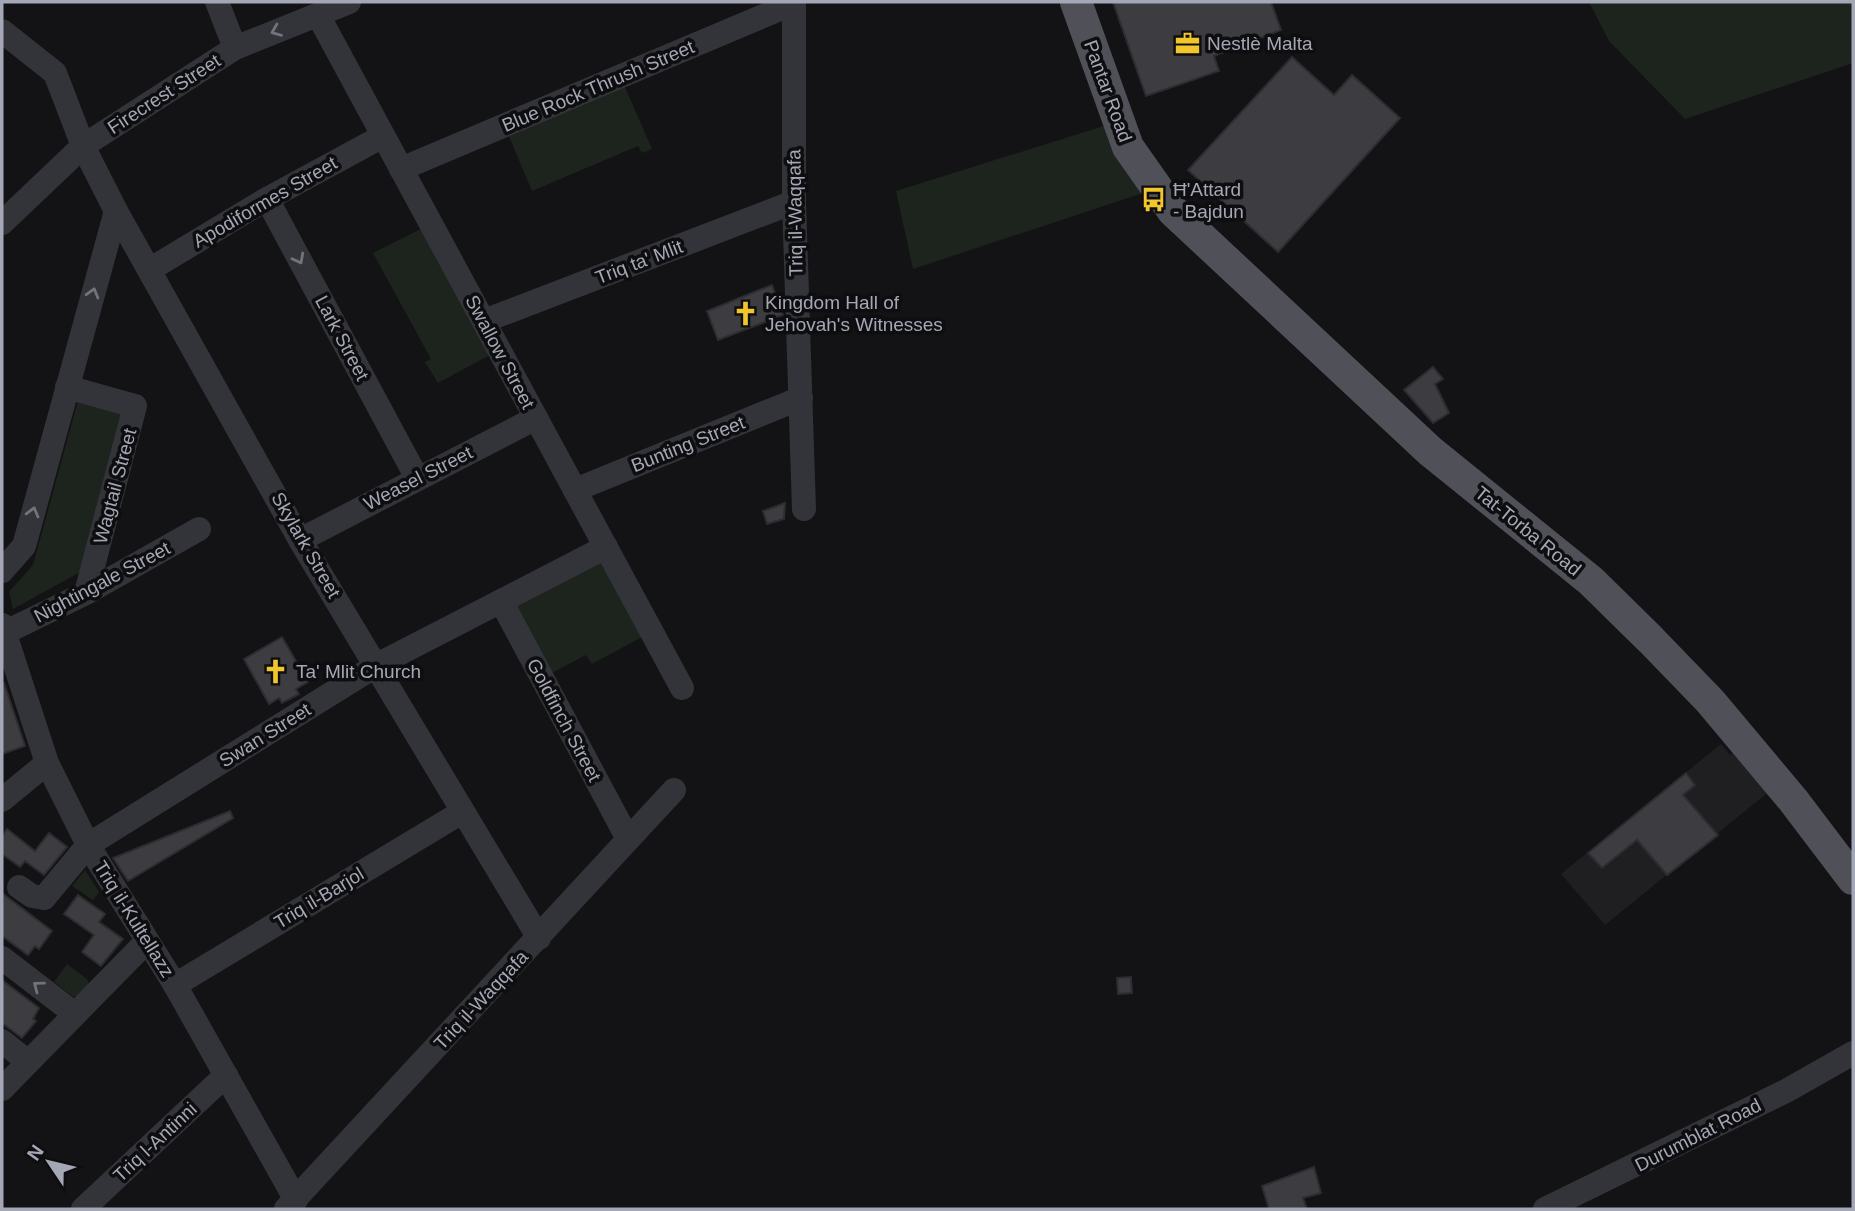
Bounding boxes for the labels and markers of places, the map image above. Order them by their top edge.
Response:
office icon: Nestlè Malta [1173,29,1201,57]
place label: Nestlè Malta [1207,33,1313,54]
place label: Ħ'Attard - Bajdun [1173,179,1244,222]
bus stop icon: Ħ'Attard - Bajdun [1139,186,1167,214]
place label: Kingdom Hall of Jehovah's Witnesses [765,292,943,335]
church icon: Kingdom Hall of Jehovah's Witnesses [731,299,759,327]
church icon: Ta' Mlit Church [262,657,290,685]
place label: Ta' Mlit Church [296,661,421,682]

